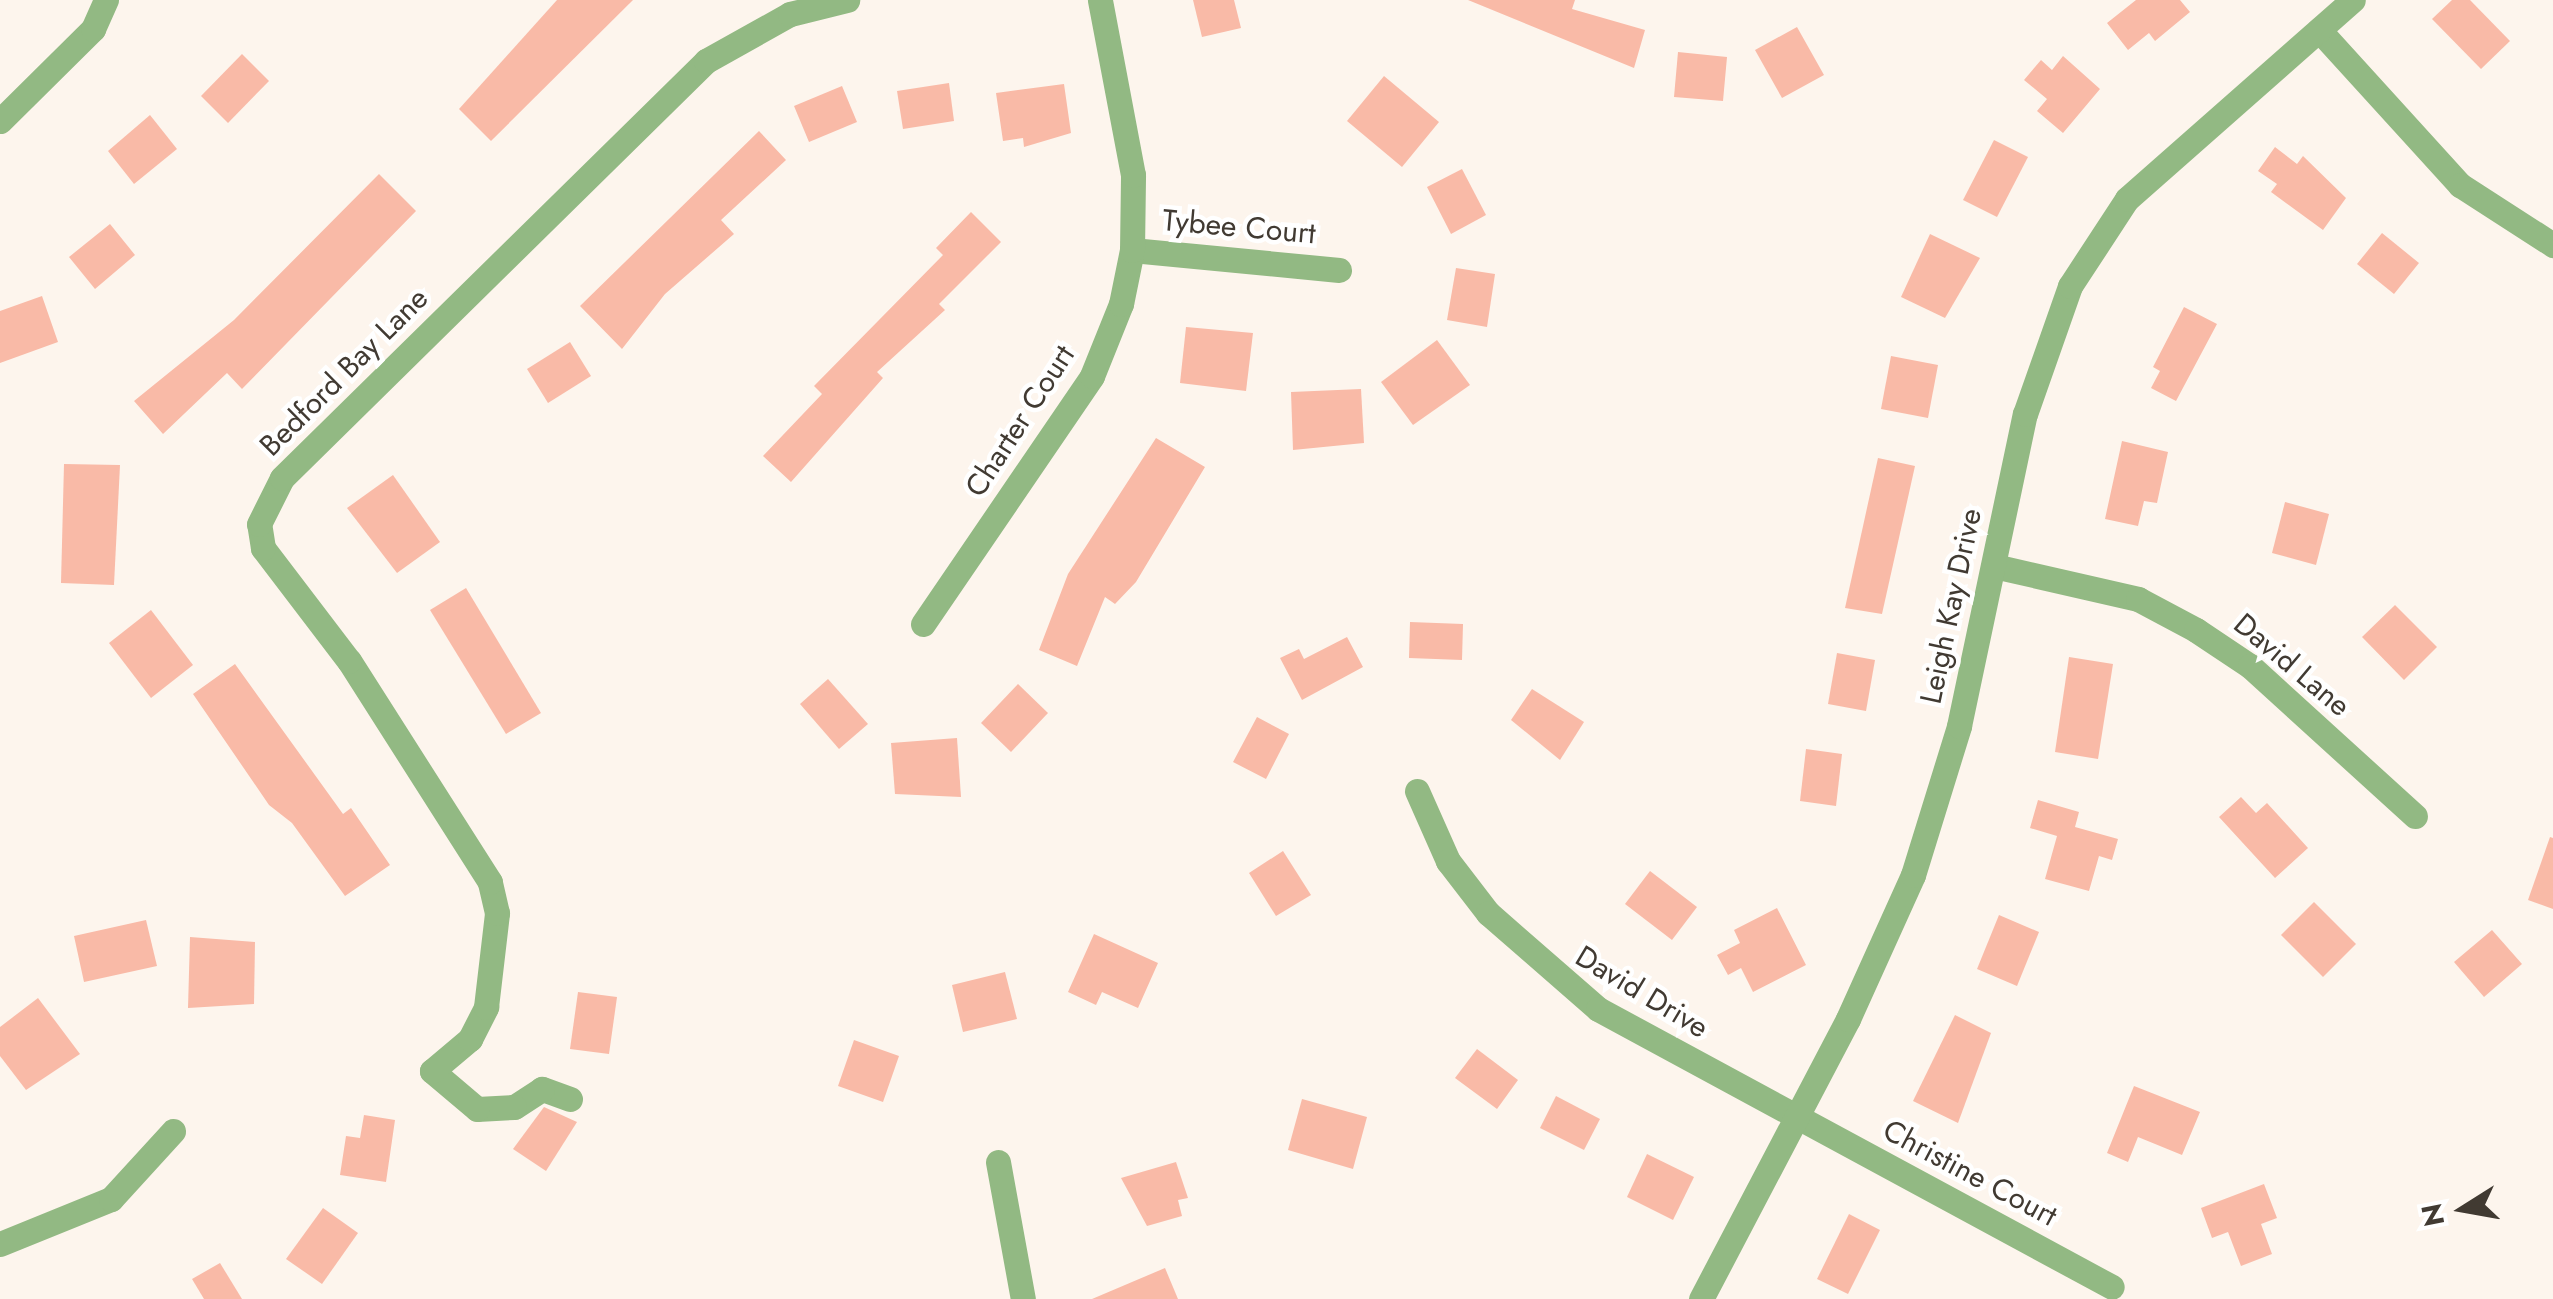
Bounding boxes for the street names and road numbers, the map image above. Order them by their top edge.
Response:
street label: Tybee Court [1161,202,1317,252]
street label: Bedford Bay Lane [252,280,436,464]
street label: Charter Court [958,339,1082,503]
street label: Leigh Kay Drive [1913,505,1989,707]
street label: David Lane [2226,606,2358,724]
street label: David Drive [1569,938,1715,1046]
street label: Christine Court [1877,1112,2063,1234]

